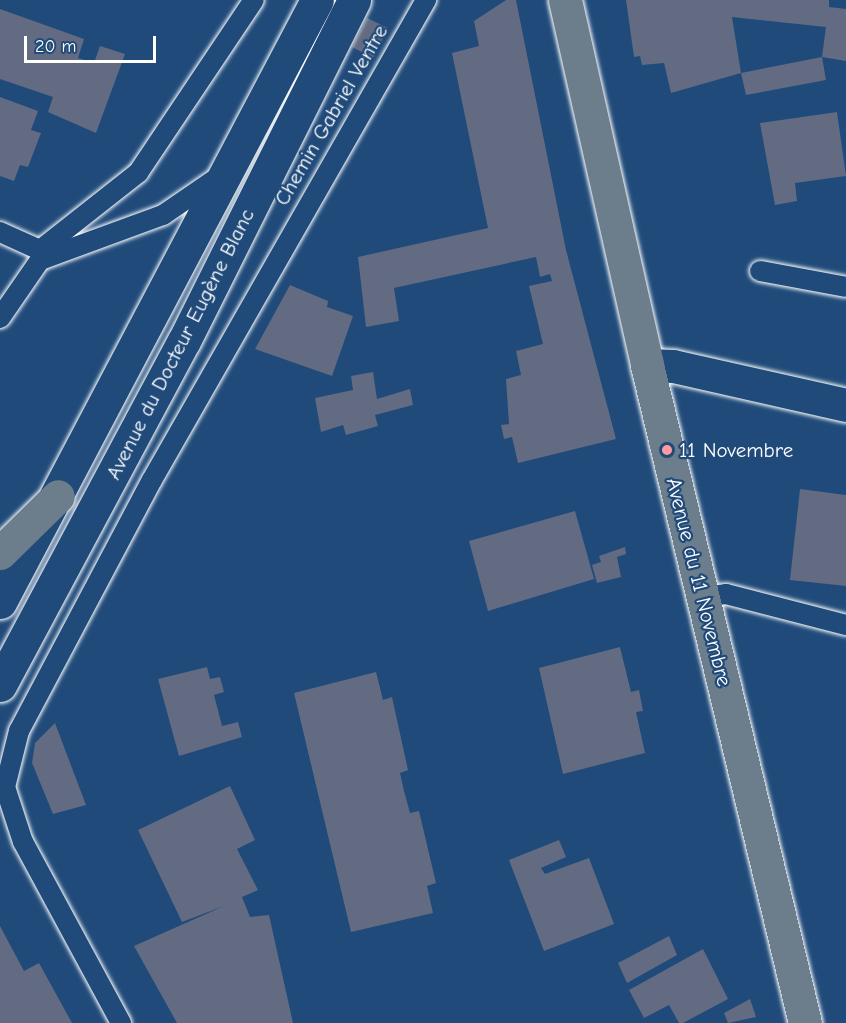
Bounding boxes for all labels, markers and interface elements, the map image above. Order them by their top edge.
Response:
street label: Chemin Gabriel Ventre [269,20,393,210]
scale bar [27,24,159,62]
text: 20 m [35,36,76,57]
street label: Avenue du Docteur Eugène Blanc [101,204,259,484]
place label: 11 Novembre [679,437,793,463]
marker: 11 Novembre [660,443,674,457]
street label: Avenue du 11 Novembre [661,475,737,689]

